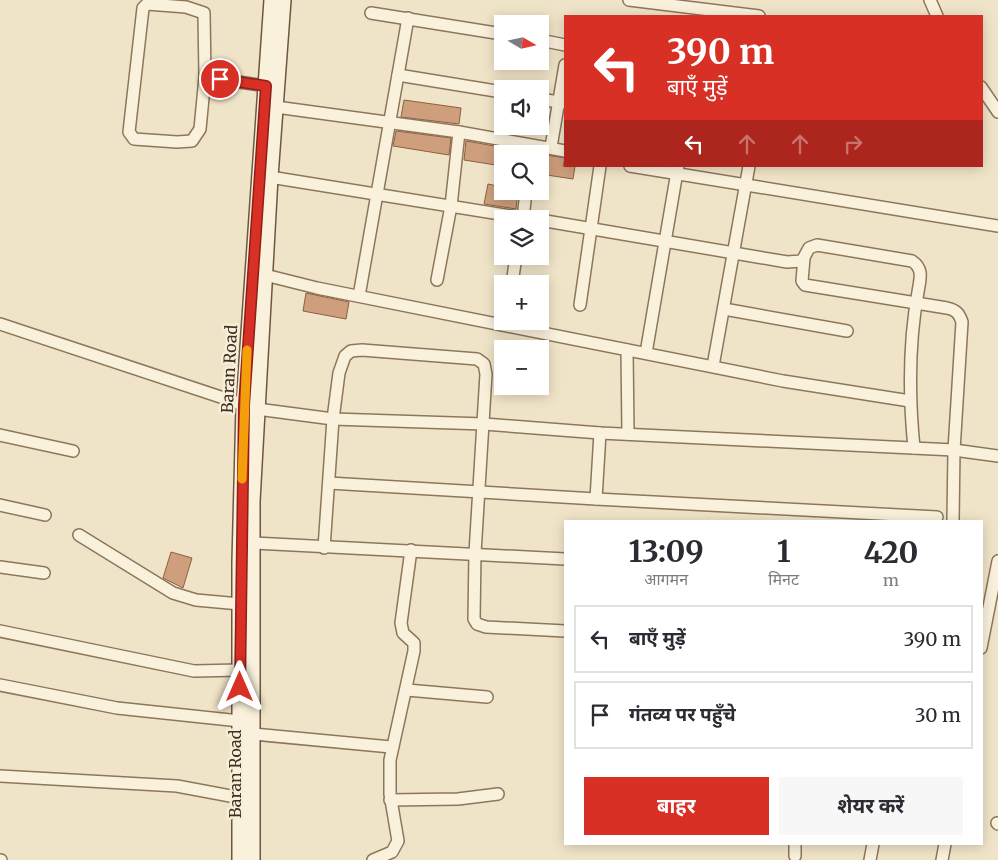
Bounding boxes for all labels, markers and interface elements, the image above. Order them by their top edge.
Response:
north arrow [494,15,549,70]
map controls [494,15,549,395]
text: 390 m [667,30,774,74]
icon: left [584,35,649,100]
pin [199,58,241,100]
icon: arrive [206,65,234,93]
text: बाएँ मुड़ें [667,73,728,101]
button: sound [494,80,549,135]
icon: left [680,130,708,158]
icon: ahead [733,130,761,158]
icon: ahead [786,130,814,158]
icon: right [839,130,867,158]
button: search [494,145,549,200]
button: layers [494,210,549,265]
button: + [494,275,549,330]
street label: Baran Road [217,324,241,414]
button: − [494,340,549,395]
text: 13:09 [629,532,704,570]
text: 1 [777,532,791,570]
text: 420 [864,533,918,571]
text: आगमन [644,569,688,589]
text: मिनट [768,569,799,589]
text: m [883,570,899,590]
icon: left [586,625,614,653]
text: बाएँ मुड़ें [629,626,686,650]
text: 390 m [904,627,961,651]
position arrow [213,660,265,712]
icon: arrive [586,701,614,729]
text: गंतव्य पर पहुँचे [629,702,736,726]
text: 30 m [915,703,961,727]
street label: Baran Road [225,729,245,818]
button: बाहर [584,777,769,835]
button: शेयर करें [779,777,963,835]

